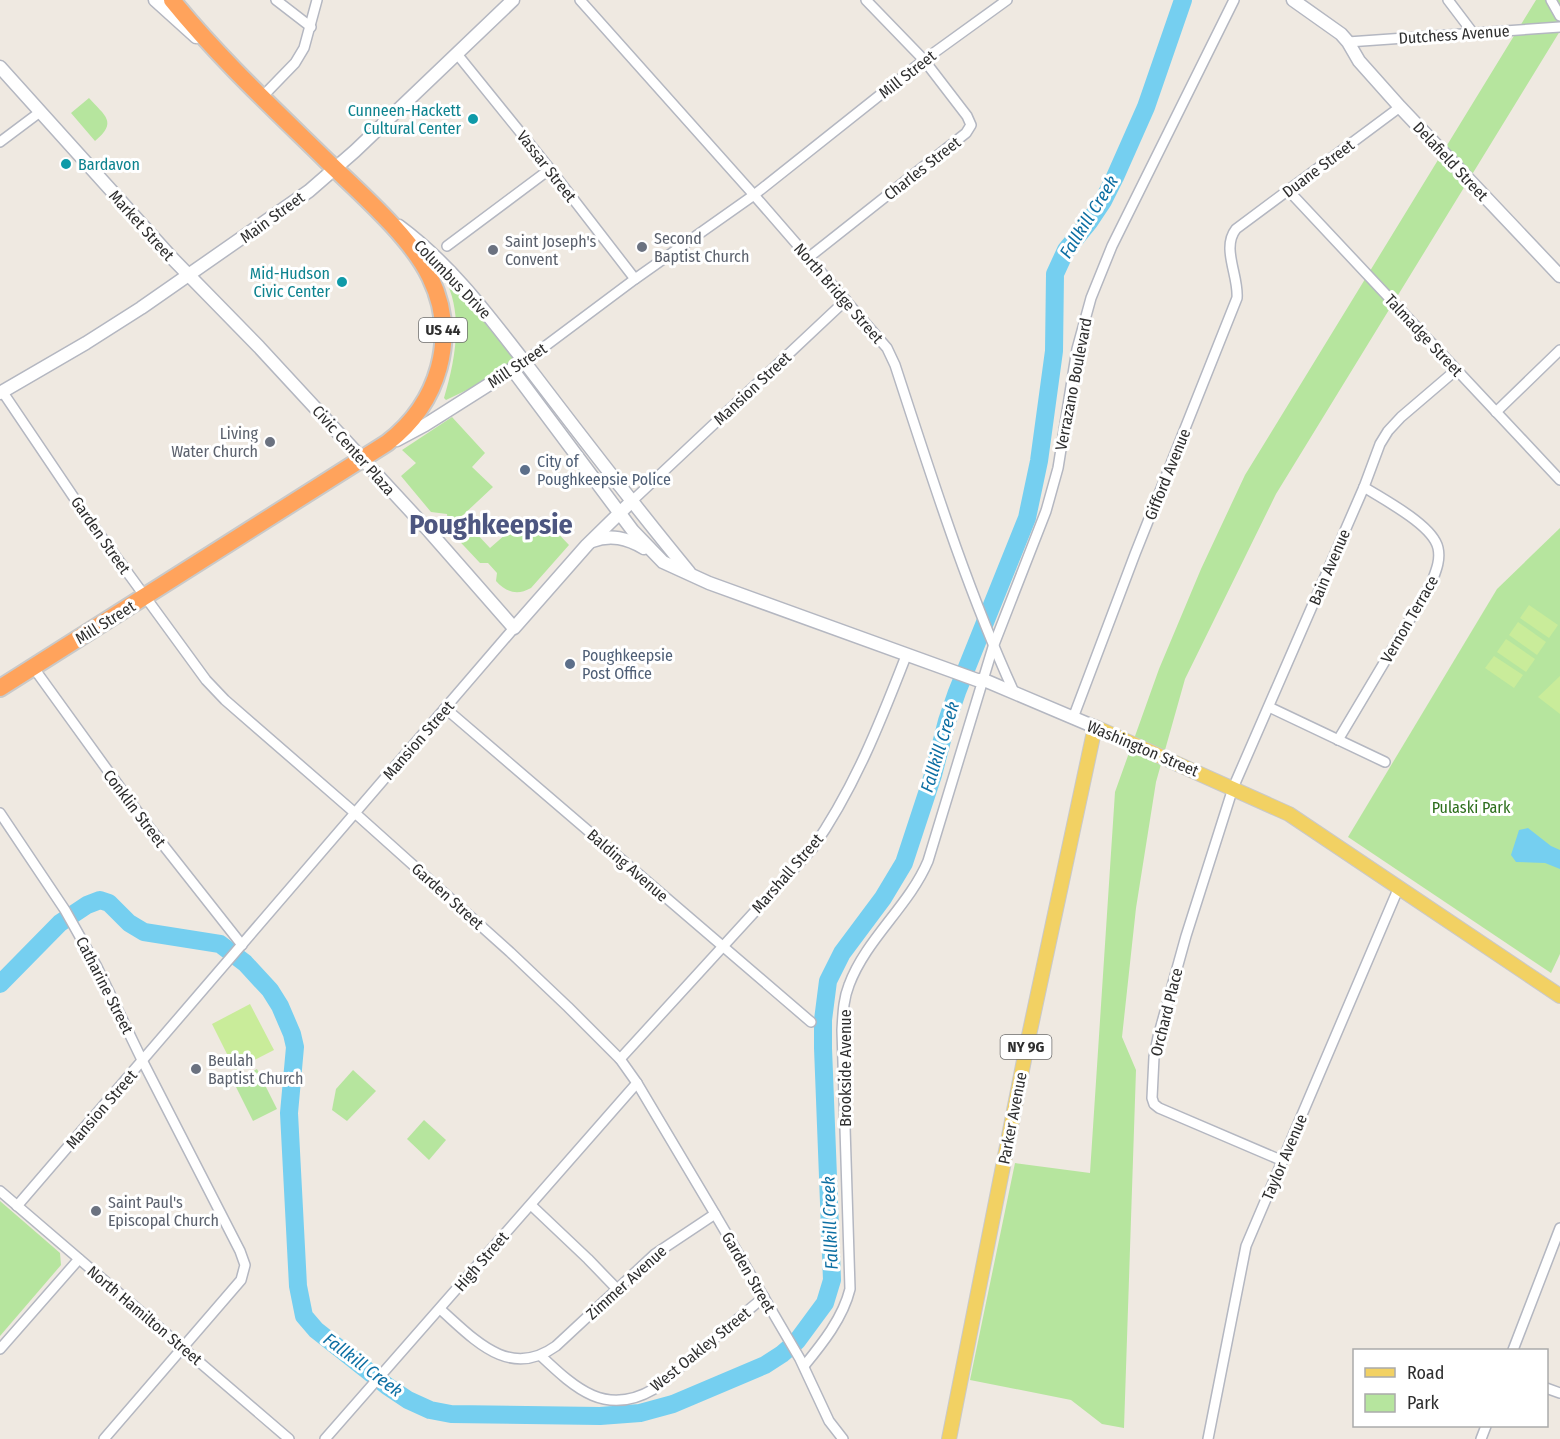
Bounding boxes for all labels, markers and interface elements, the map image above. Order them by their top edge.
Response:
street label: Dutchess Avenue [1398,21,1510,48]
street label: Mill Street [875,46,940,102]
place label: Cunneen-Hackett Cultural Center [348,101,462,138]
marker: Cunneen-Hackett Cultural Center [466,112,480,126]
street label: Delafield Street [1409,118,1493,205]
street label: Vassar Street [513,127,581,206]
street label: Charles Street [880,132,965,204]
street label: Duane Street [1279,135,1359,202]
place label: Bardavon [78,155,140,174]
marker: Bardavon [59,157,73,171]
water label: Fallkill Creek [1055,171,1123,262]
street label: Market Street [105,186,179,265]
street label: Main Street [236,187,309,247]
place label: Second Baptist Church [654,229,749,266]
place label: Saint Joseph's Convent [505,232,597,269]
street label: Columbus Drive [410,236,495,323]
street label: North Bridge Street [790,239,888,348]
marker: Second Baptist Church [635,240,649,254]
marker: Saint Joseph's Convent [486,243,500,257]
place label: Mid-Hudson Civic Center [250,264,330,301]
marker: Mid-Hudson Civic Center [335,275,349,289]
street label: Talmadge Street [1381,290,1467,381]
street label: Verrazano Boulevard [1051,316,1096,452]
road number: US 44 [419,318,467,342]
street label: Mill Street [484,338,551,392]
street label: Mansion Street [710,347,795,429]
street label: Civic Center Plaza [308,401,399,499]
place label: Living Water Church [171,424,258,461]
street label: Gifford Avenue [1141,426,1194,523]
marker: Living Water Church [263,435,277,449]
place label: City of Poughkeepsie Police [537,452,671,489]
marker: City of Poughkeepsie Police [518,463,532,477]
street label: Garden Street [67,493,135,578]
district label: Poughkeepsie [409,508,573,541]
street label: Bain Avenue [1305,526,1354,608]
street label: Vernon Terrace [1377,572,1442,666]
street label: Mill Street [72,596,139,648]
place label: Poughkeepsie Post Office [582,646,673,683]
marker: Poughkeepsie Post Office [563,657,577,671]
street label: Mansion Street [379,696,458,784]
water label: Fallkill Creek [916,699,964,795]
street label: Washington Street [1084,716,1202,781]
street label: Conklin Street [99,766,170,851]
park label: Pulaski Park [1432,798,1511,817]
street label: Balding Avenue [583,825,672,906]
street label: Marshall Street [748,829,828,917]
street label: Garden Street [408,859,488,934]
street label: Catharine Street [72,934,138,1038]
street label: Orchard Place [1146,966,1187,1058]
street label: Brookside Avenue [836,1009,855,1127]
road number: NY 9G [1000,1035,1052,1059]
place label: Beulah Baptist Church [208,1051,303,1088]
marker: Beulah Baptist Church [189,1062,203,1076]
street label: Mansion Street [62,1065,141,1153]
street label: Parker Avenue [994,1070,1031,1166]
street label: Taylor Avenue [1258,1111,1311,1203]
water label: Fallkill Creek [817,1176,843,1270]
place label: Saint Paul's Episcopal Church [108,1193,219,1230]
marker: Saint Paul's Episcopal Church [89,1204,103,1218]
street label: High Street [450,1227,513,1295]
street label: Garden Street [718,1228,780,1317]
street label: Zimmer Avenue [582,1241,670,1323]
street label: North Hamilton Street [83,1262,207,1369]
street label: West Oakley Street [647,1303,755,1395]
water label: Fallkill Creek [319,1328,407,1402]
legend [1353,1349,1548,1427]
text: Road [1407,1362,1444,1384]
text: Park [1407,1392,1440,1414]

